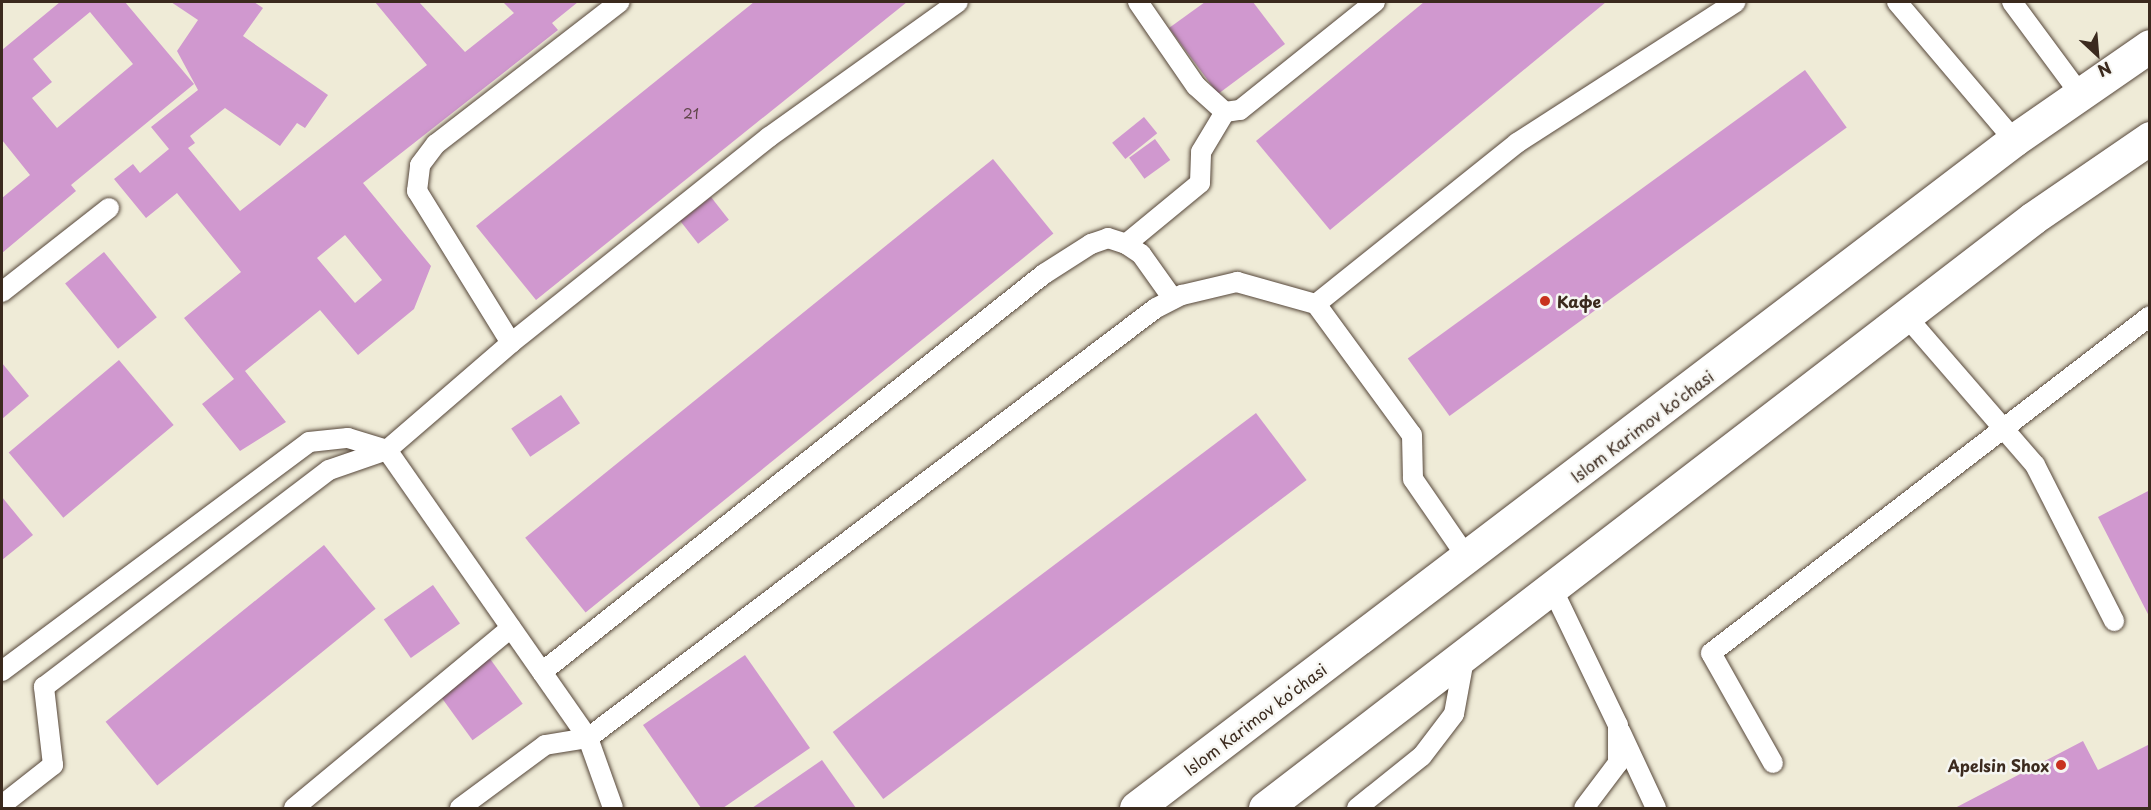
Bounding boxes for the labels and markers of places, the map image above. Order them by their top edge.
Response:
place label: Кафе [1557,291,1601,311]
marker: Кафе [1538,294,1552,308]
place label: Apelsin Shox [1947,755,2049,775]
marker: Apelsin Shox [2054,758,2068,772]

